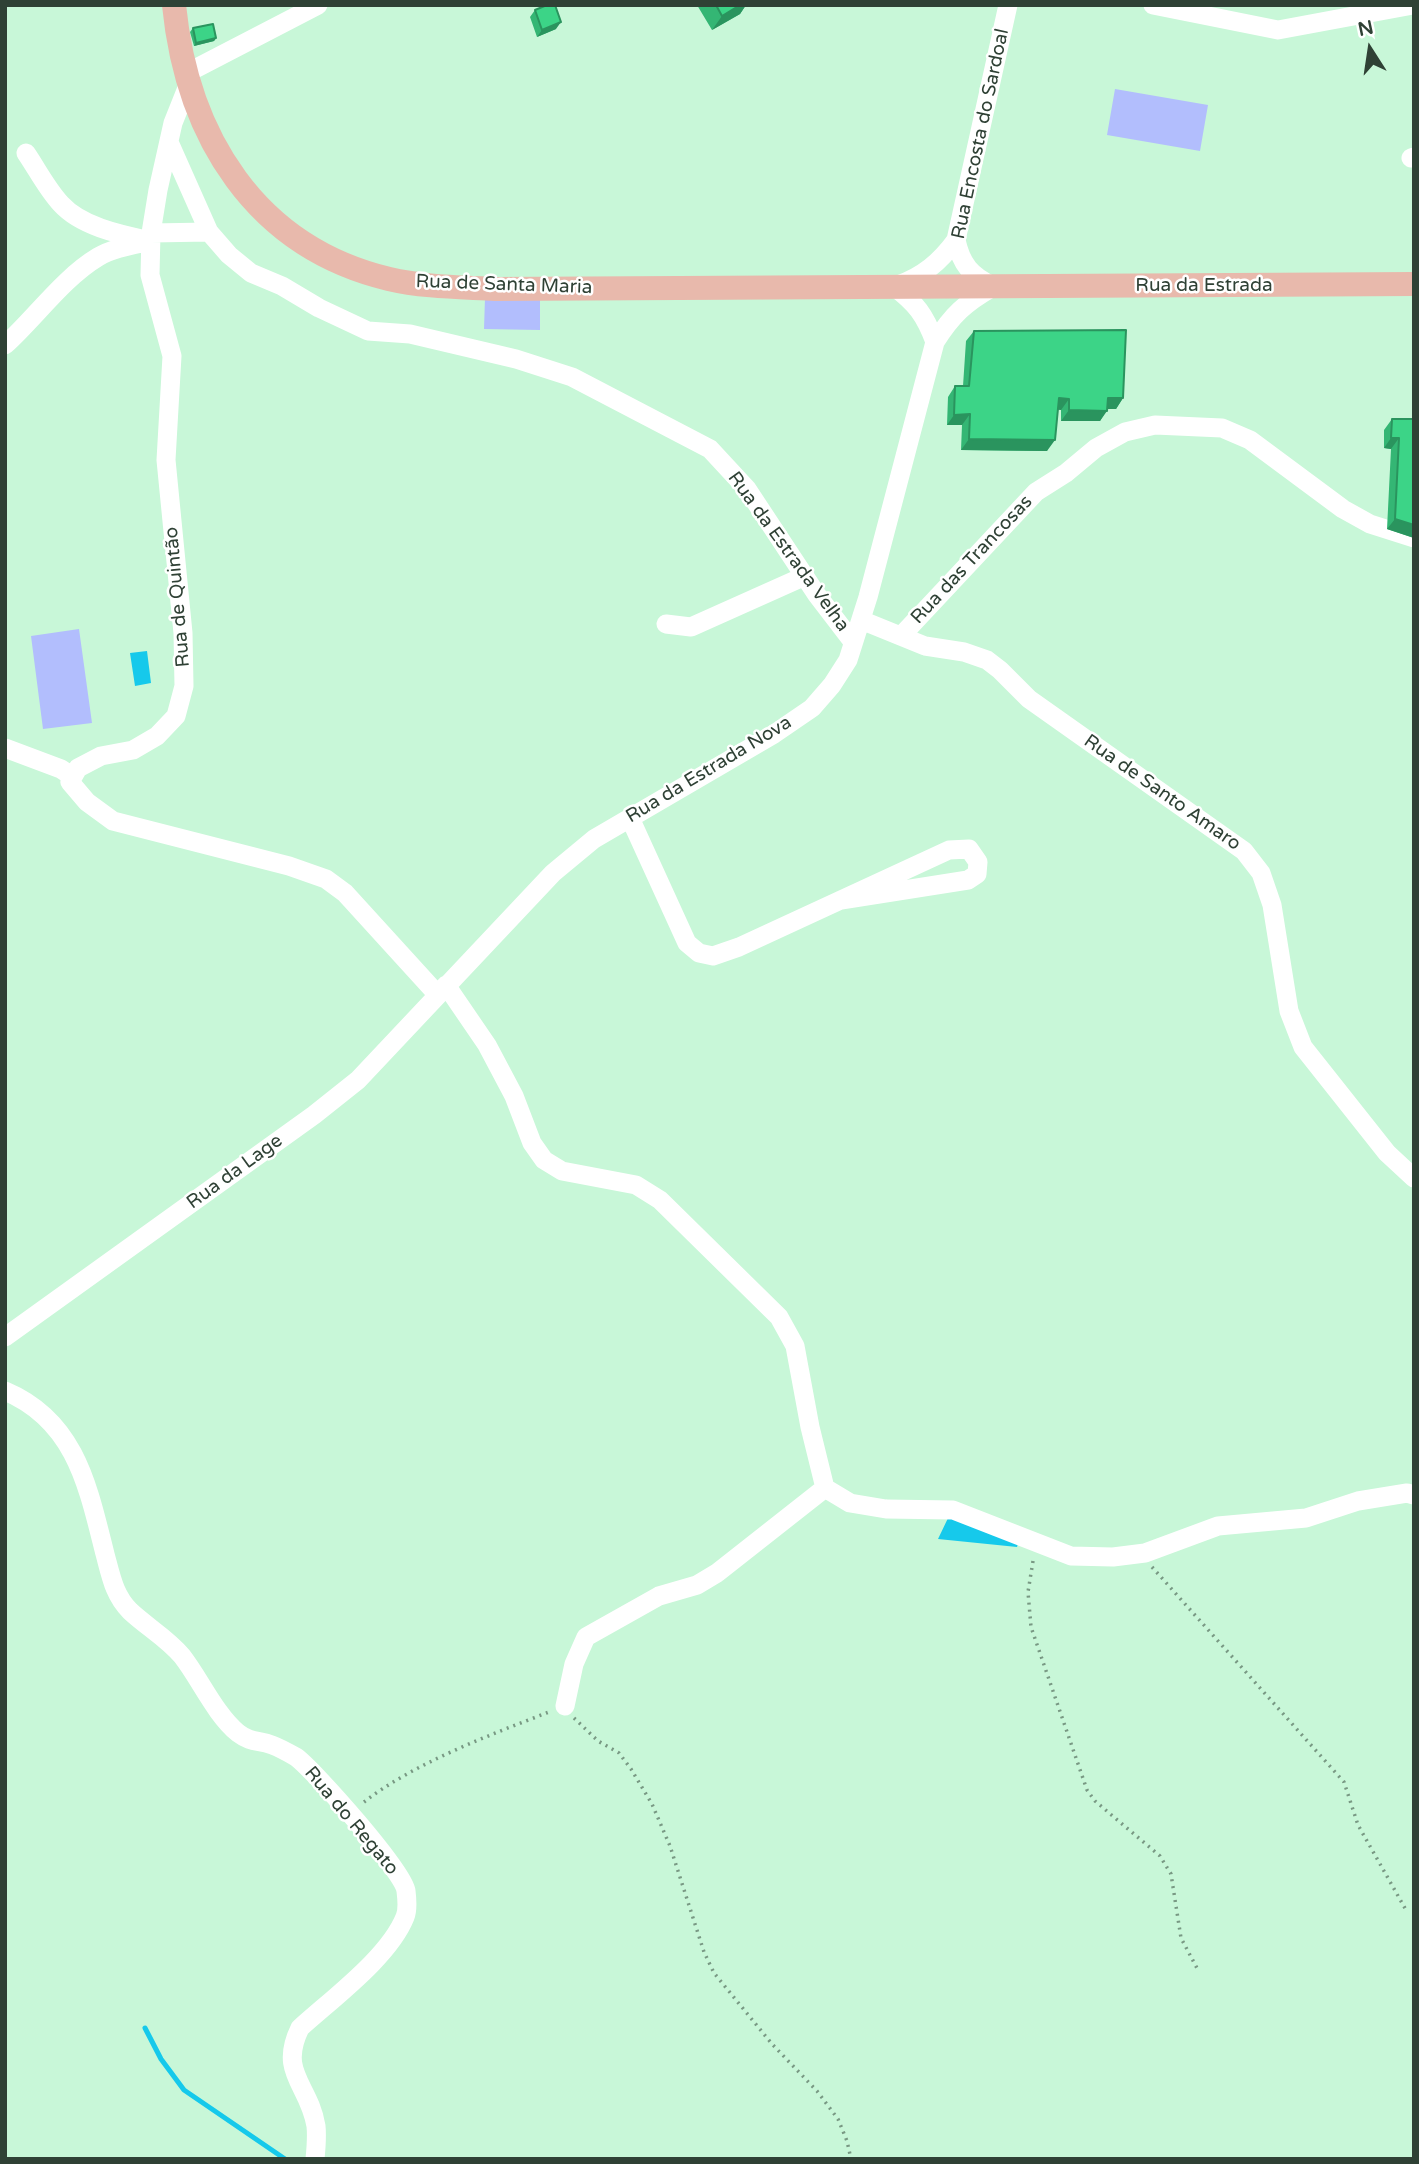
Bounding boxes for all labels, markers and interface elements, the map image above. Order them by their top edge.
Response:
north arrow [1335,14,1405,84]
text: N [1356,16,1375,41]
street label: Rua Encosta do Sardoal [948,27,1014,241]
street label: Rua de Santa Maria [415,271,593,299]
street label: Rua da Estrada [1135,275,1273,297]
street label: Rua da Estrada Velha [722,468,854,636]
street label: Rua das Trancosas [906,491,1038,629]
street label: Rua de Quintão [161,526,195,668]
street label: Rua da Estrada Nova [622,711,796,829]
street label: Rua de Santo Amaro [1079,730,1245,856]
street label: Rua da Lage [183,1130,287,1214]
street label: Rua do Regato [299,1762,403,1880]

